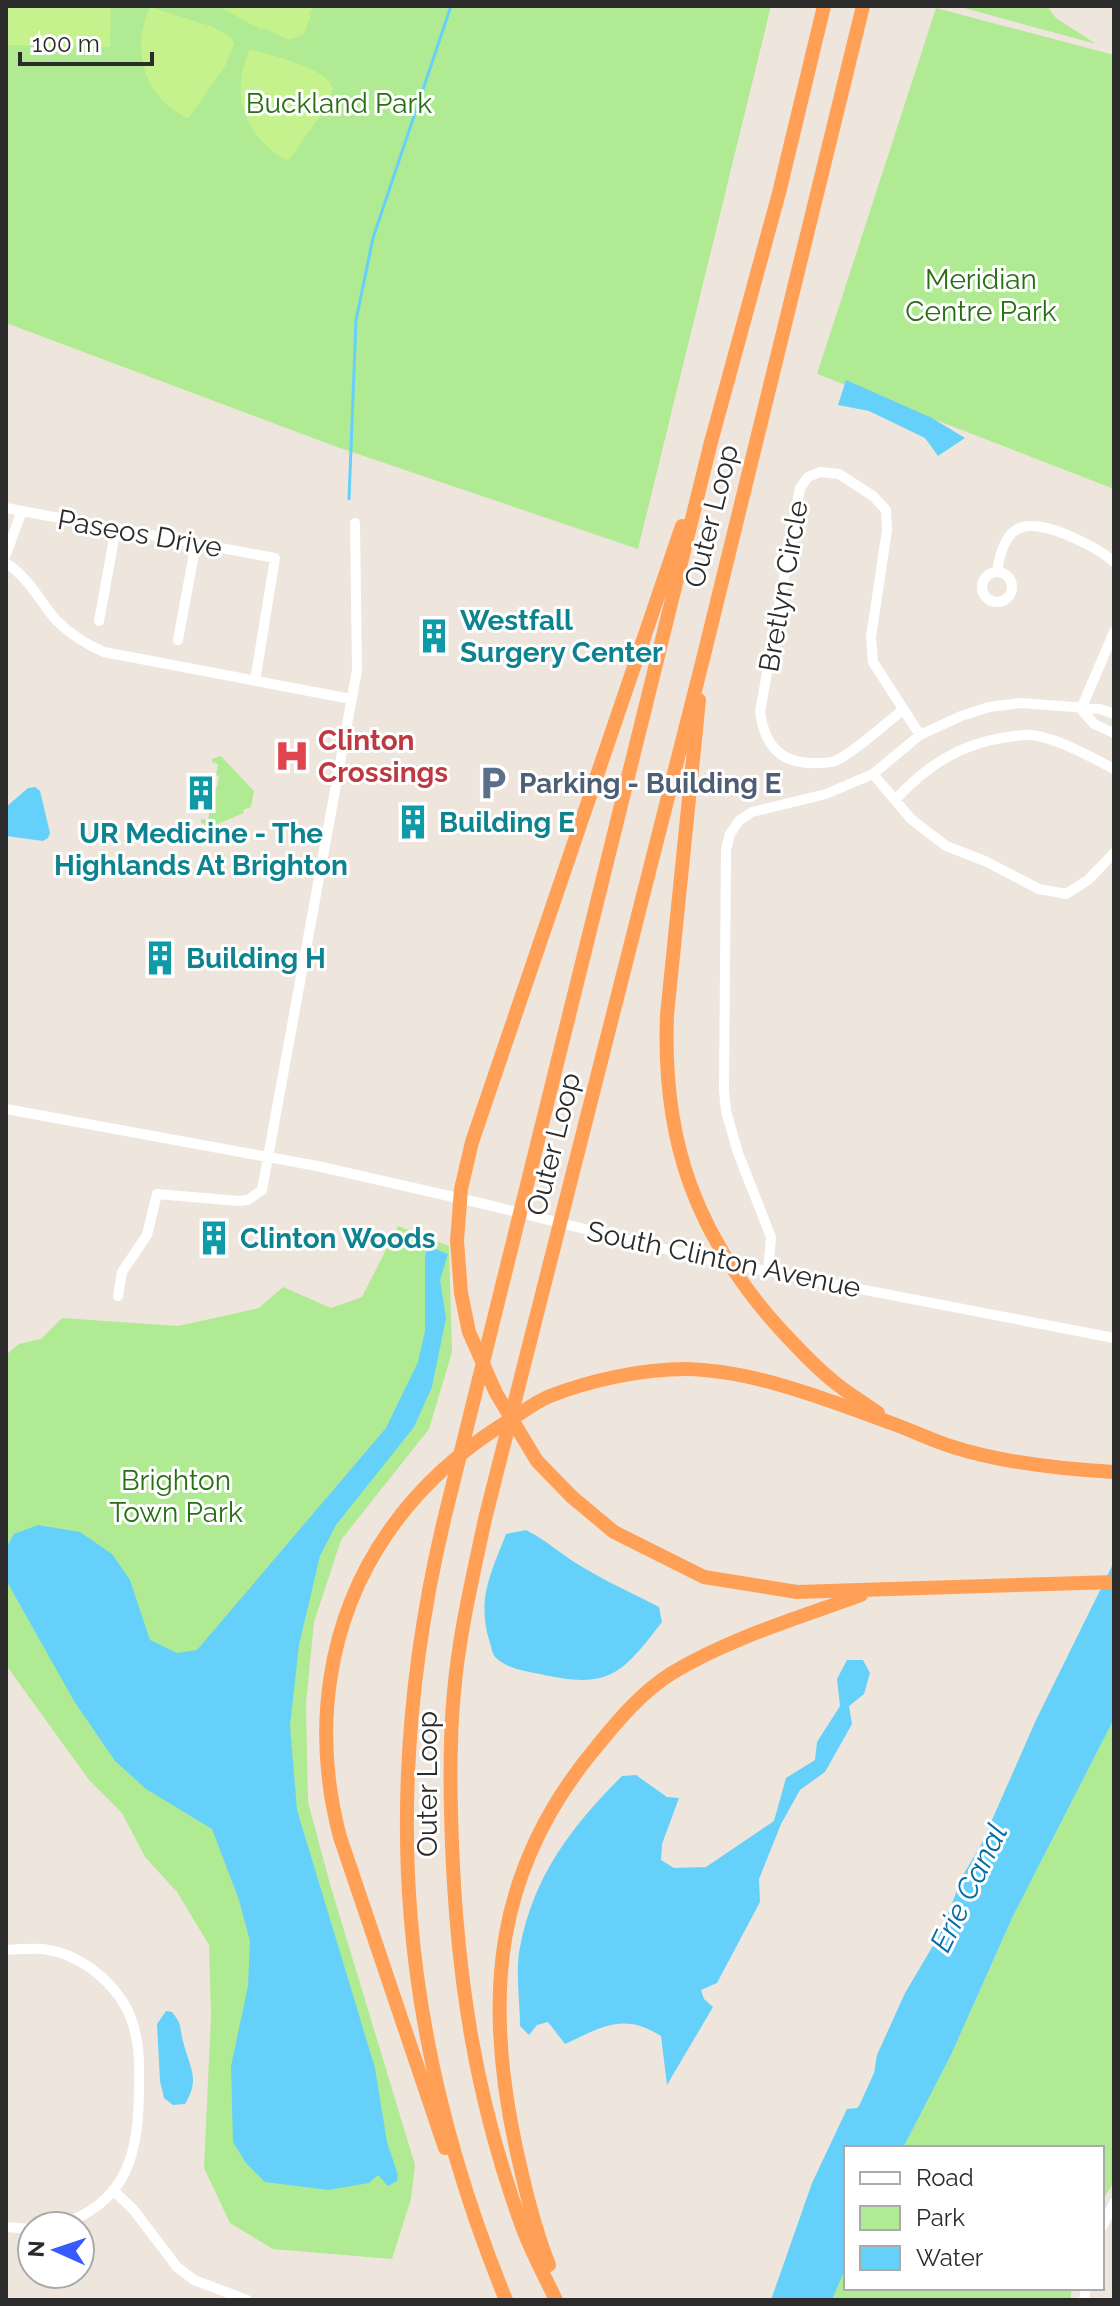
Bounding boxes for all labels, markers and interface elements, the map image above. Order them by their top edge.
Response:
scale bar [20,16,152,66]
text: 100 m [32,29,100,58]
park label: Buckland Park [246,87,432,120]
park label: Meridian Centre Park [905,263,1057,328]
street label: Outer Loop [678,441,745,591]
street label: Bretlyn Circle [752,498,815,674]
street label: Paseos Drive [55,503,225,564]
place label: Westfall Surgery Center [460,604,663,669]
building icon: Westfall Surgery Center [415,617,453,655]
place label: Clinton Crossings [318,724,448,789]
hospital icon: Clinton Crossings [273,737,311,775]
parking icon: Parking - Building E [474,764,512,802]
place label: Parking - Building E [519,767,781,800]
building icon: UR Medicine - The Highlands At Brighton [182,774,220,812]
building icon: Building E [394,803,432,841]
place label: Building E [439,806,575,839]
place label: UR Medicine - The Highlands At Brighton [54,817,348,882]
building icon: Building H [141,939,179,977]
place label: Building H [186,942,326,975]
street label: Outer Loop [520,1069,587,1219]
street label: South Clinton Avenue [584,1214,864,1305]
building icon: Clinton Woods [195,1219,233,1257]
place label: Clinton Woods [240,1222,436,1255]
park label: Brighton Town Park [109,1464,243,1529]
street label: Outer Loop [411,1711,444,1857]
water label: Erie Canal [923,1818,1015,1957]
legend [844,2146,1104,2290]
text: Road [916,2163,974,2192]
text: Park [916,2203,965,2232]
north arrow [16,2210,96,2290]
text: N [23,2240,49,2258]
text: Water [916,2243,984,2272]

